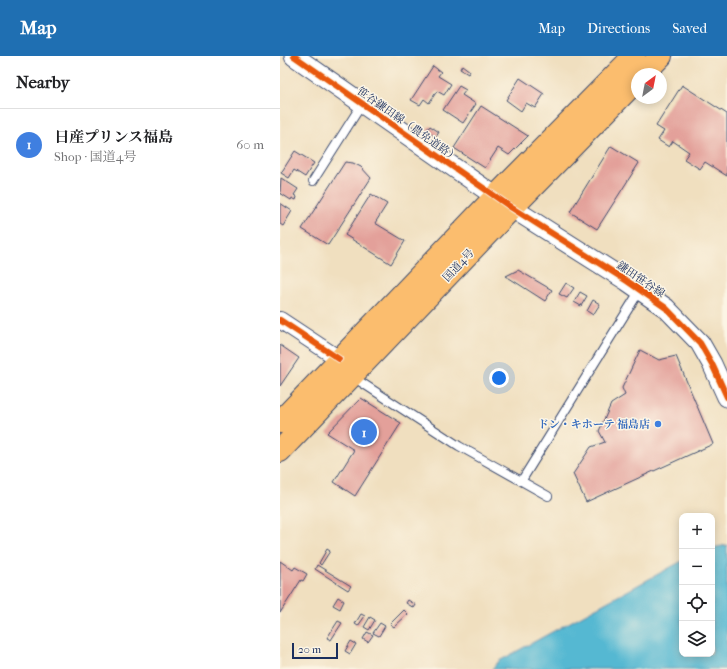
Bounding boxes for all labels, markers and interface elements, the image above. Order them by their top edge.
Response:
text: Map [20,17,56,39]
text: Map [538,20,565,37]
text: Directions [587,20,650,37]
text: Saved [672,20,707,37]
north arrow [631,68,667,104]
text: Nearby [16,72,70,92]
street label: 笹谷鎌田線（農免道路） [354,84,461,164]
text: 日産プリンス福島 [54,128,173,146]
text: 1 [27,137,31,152]
text: 60 m [236,137,264,152]
text: Shop · 国道4号 [54,149,136,164]
street label: 国道4号 [440,246,477,284]
street label: 鎌田笹谷線 [614,259,667,300]
your location [489,368,509,388]
pin: 1 [351,417,377,447]
place label: ドン・キホーテ 福島店 [538,418,650,431]
marker: ドン・キホーテ 福島店 [653,419,663,429]
map controls [679,513,715,657]
button: + [679,513,715,549]
button: − [679,549,715,585]
button: locate [679,585,715,621]
button: layers [679,621,715,657]
scale bar [292,641,338,660]
text: 20 m [298,643,321,656]

